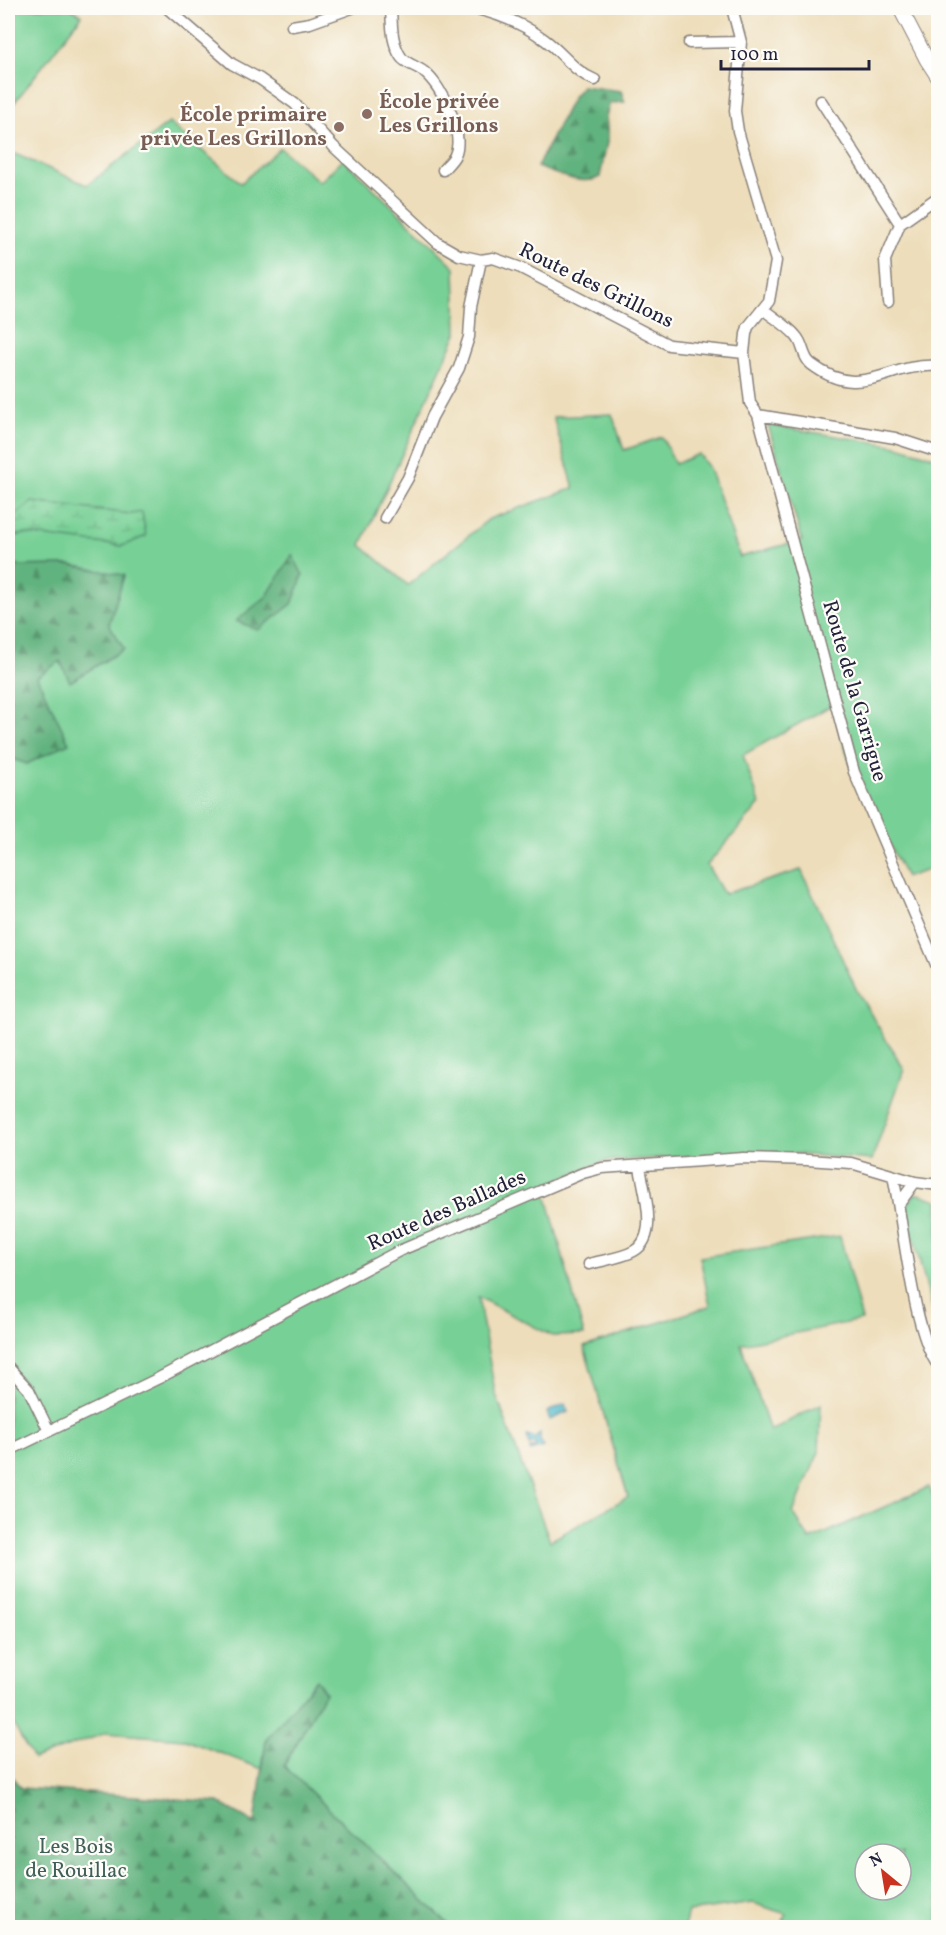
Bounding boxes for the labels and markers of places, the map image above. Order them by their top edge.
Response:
place label: École privée Les Grillons [379,88,499,141]
place label: École primaire privée Les Grillons [140,101,327,154]
marker: École privée Les Grillons [360,107,374,121]
marker: École primaire privée Les Grillons [332,120,346,134]

